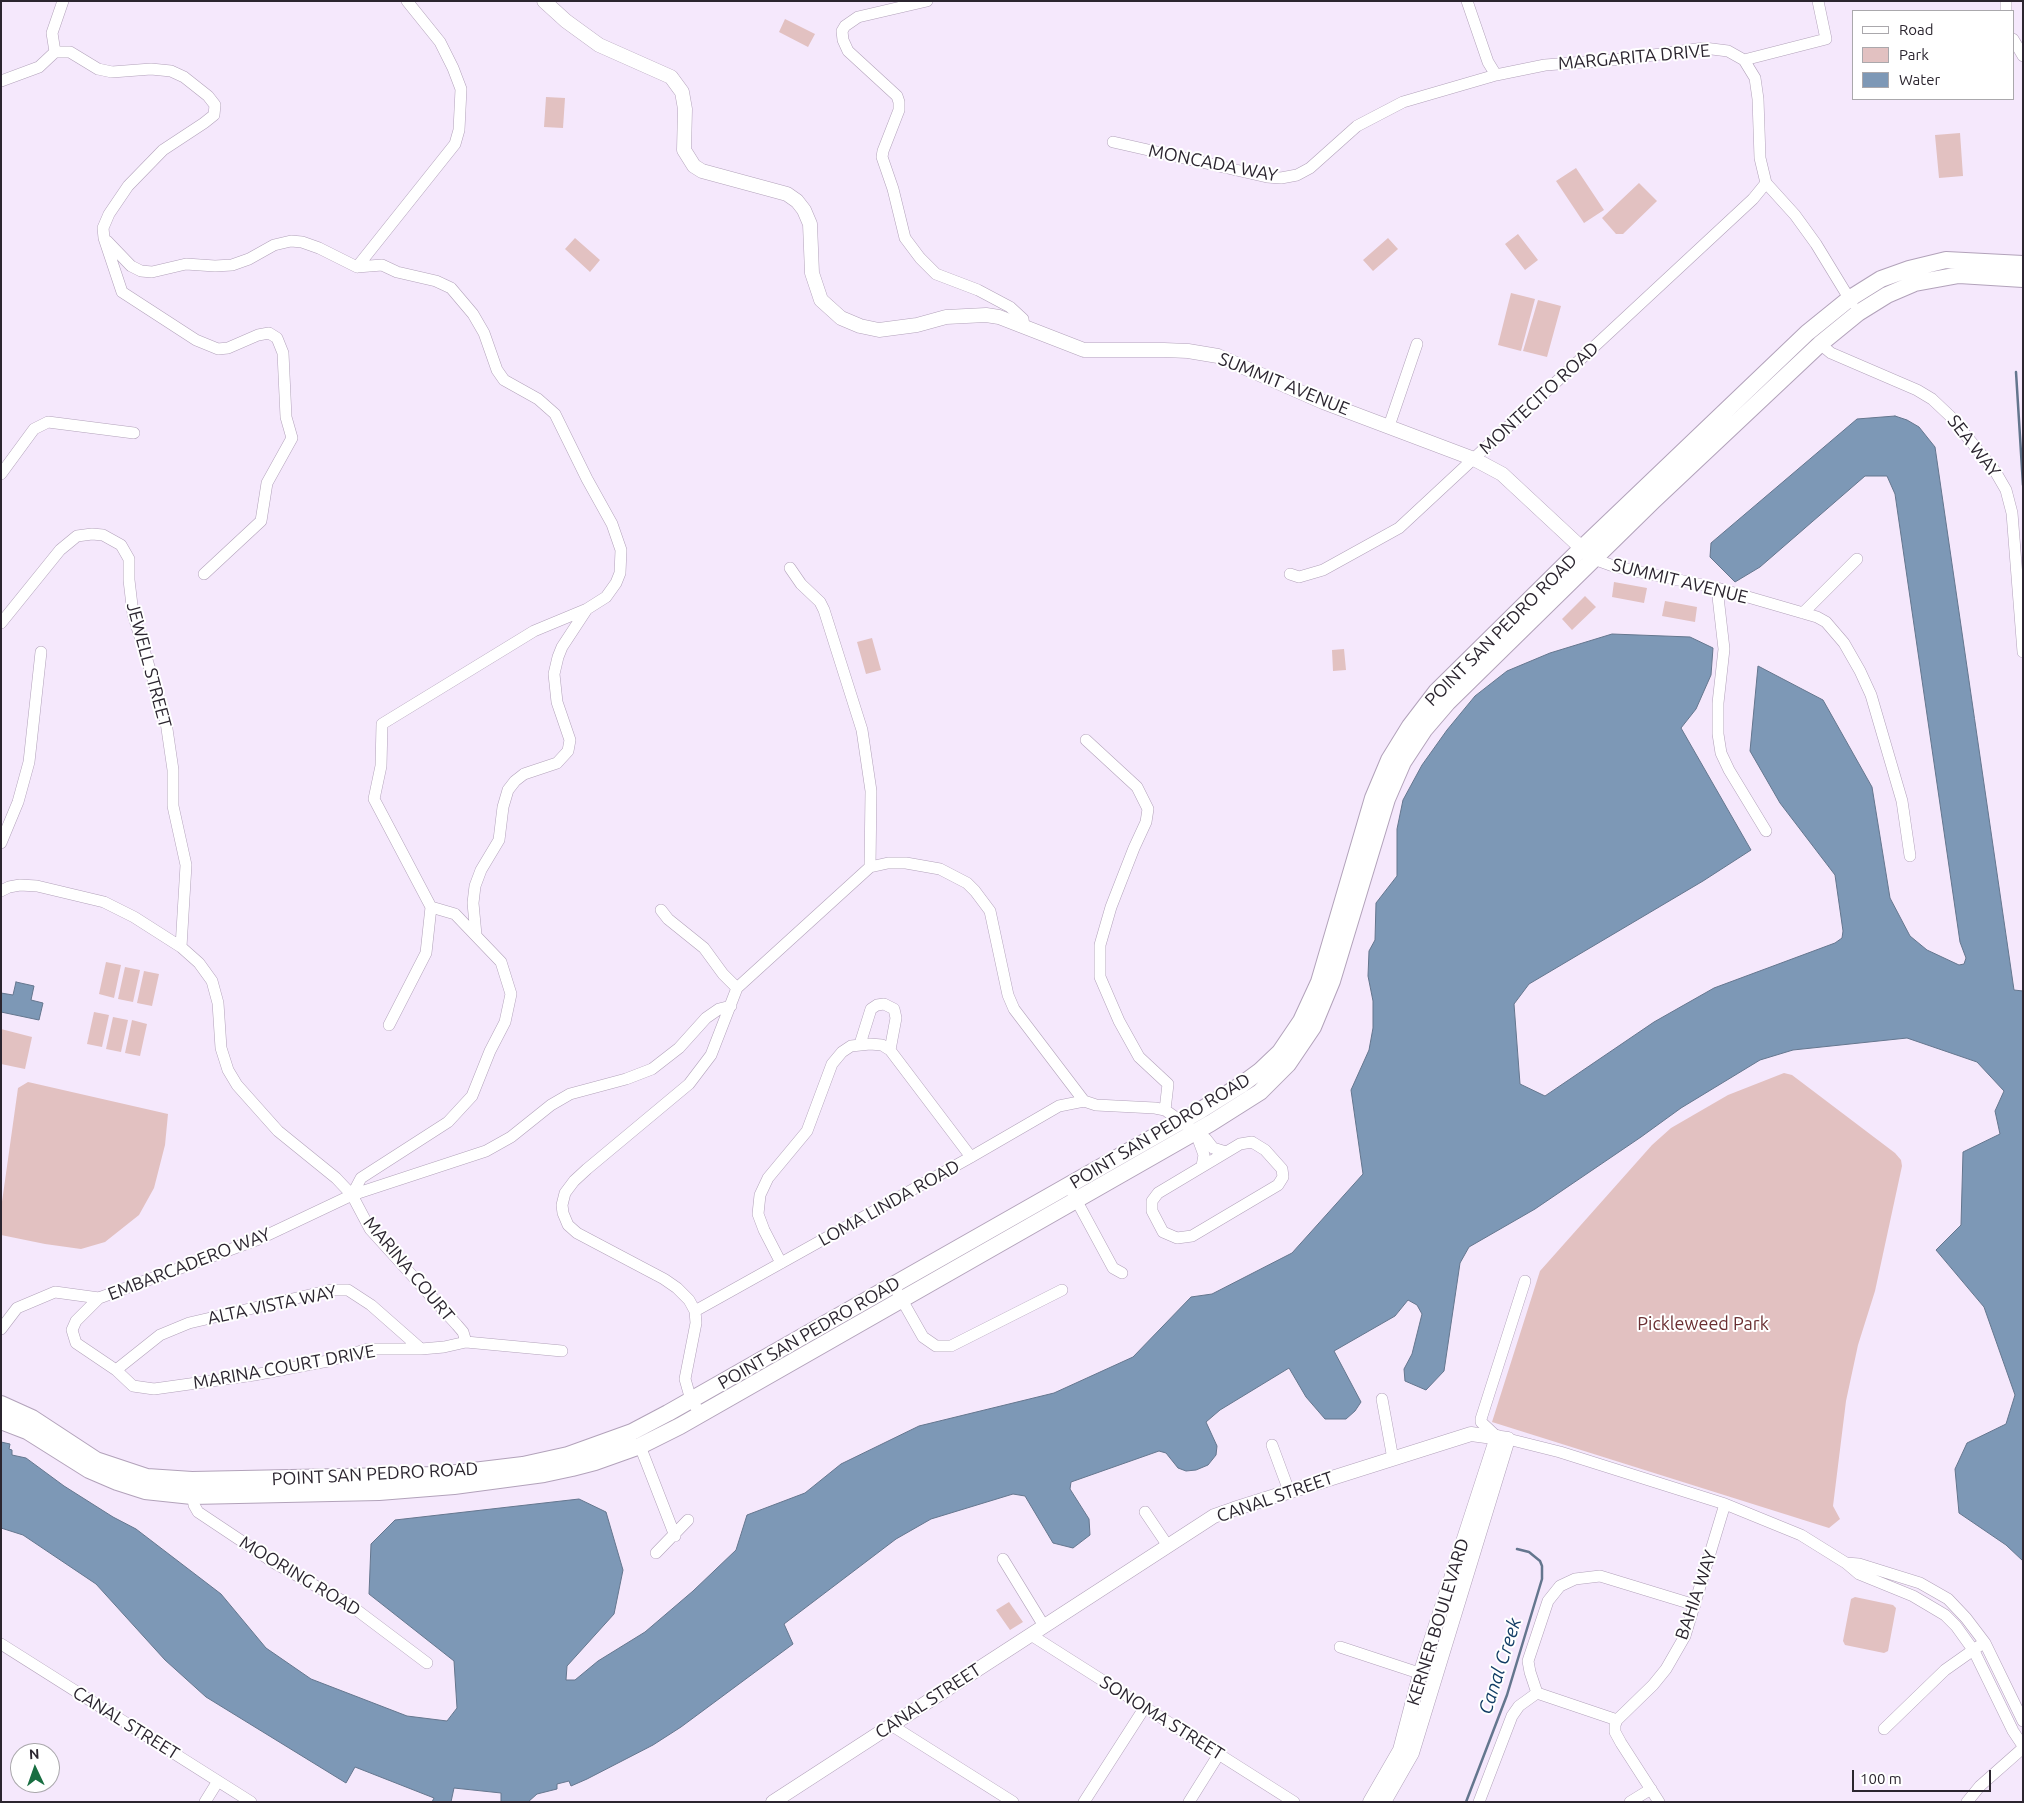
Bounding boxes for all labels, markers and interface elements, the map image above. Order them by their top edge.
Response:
legend [1852,10,2014,100]
text: Road [1899,21,1934,38]
street label: MARGARITA DRIVE [1557,40,1711,74]
text: Park [1899,46,1929,63]
text: Water [1899,71,1940,88]
street label: MONCADA WAY [1147,140,1279,186]
street label: MONTECITO ROAD [1475,337,1603,459]
street label: SUMMIT AVENUE [1215,348,1353,420]
street label: SEA WAY [1943,411,2005,481]
street label: POINT SAN PEDRO ROAD [1420,549,1582,711]
street label: SUMMIT AVENUE [1610,554,1750,608]
street label: JEWELL STREET [122,600,176,730]
street label: POINT SAN PEDRO ROAD [1066,1069,1254,1193]
street label: LOMA LINDA ROAD [815,1155,963,1251]
street label: MARINA COURT [359,1212,459,1326]
street label: EMBARCADERO WAY [105,1223,273,1305]
street label: POINT SAN PEDRO ROAD [714,1272,904,1394]
street label: ALTA VISTA WAY [205,1281,339,1329]
park label: Pickleweed Park [1637,1313,1769,1335]
street label: MARINA COURT DRIVE [191,1340,377,1394]
street label: POINT SAN PEDRO ROAD [271,1458,479,1490]
street label: CANAL STREET [1214,1467,1336,1527]
street label: MOORING ROAD [235,1531,365,1621]
street label: KERNER BOULEVARD [1402,1536,1474,1708]
street label: BAHIA WAY [1671,1547,1721,1643]
water label: Canal Creek [1474,1615,1526,1717]
street label: CANAL STREET [871,1659,985,1743]
street label: SONOMA STREET [1096,1671,1228,1765]
street label: CANAL STREET [69,1682,183,1764]
north arrow [10,1743,60,1793]
text: N [29,1746,40,1762]
scale bar [1854,1760,1993,1792]
text: 100 m [1860,1770,1902,1787]

